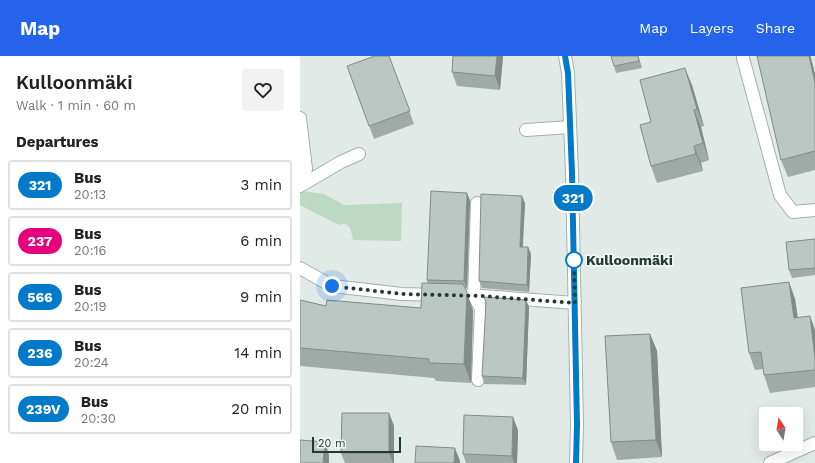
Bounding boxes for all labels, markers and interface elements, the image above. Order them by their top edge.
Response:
text: Map [20,17,60,40]
text: Map [639,20,668,36]
text: Layers [690,20,734,36]
text: Share [756,20,795,36]
button: heart [242,69,284,111]
text: Kulloonmäki [16,71,133,94]
text: Walk · 1 min · 60 m [16,98,136,113]
text: Departures [16,133,99,151]
text: Bus [74,169,102,187]
text: 3 min [241,176,282,194]
text: 321 [29,177,51,193]
line badge: 321 [550,185,596,211]
text: 20:13 [74,187,106,202]
text: 321 [562,190,584,206]
text: Bus [74,225,102,243]
text: 6 min [240,232,282,250]
text: 237 [28,233,52,249]
text: 20:16 [74,243,107,258]
marker: Kulloonmäki [565,251,583,269]
place label: Kulloonmäki [586,252,673,268]
your location [322,276,342,296]
text: Bus [74,281,102,299]
text: 9 min [240,288,282,306]
text: 566 [27,289,53,305]
text: 20:19 [74,299,107,314]
text: Bus [74,337,102,355]
text: 14 min [234,344,282,362]
text: 236 [27,345,53,361]
text: 20:24 [74,355,109,370]
text: Bus [81,393,108,411]
text: 20 min [231,400,282,418]
text: 239V [26,401,61,417]
north arrow [759,407,803,451]
map controls [759,407,803,451]
text: 20:30 [81,411,116,426]
scale bar [312,435,401,454]
text: 20 m [318,437,346,450]

